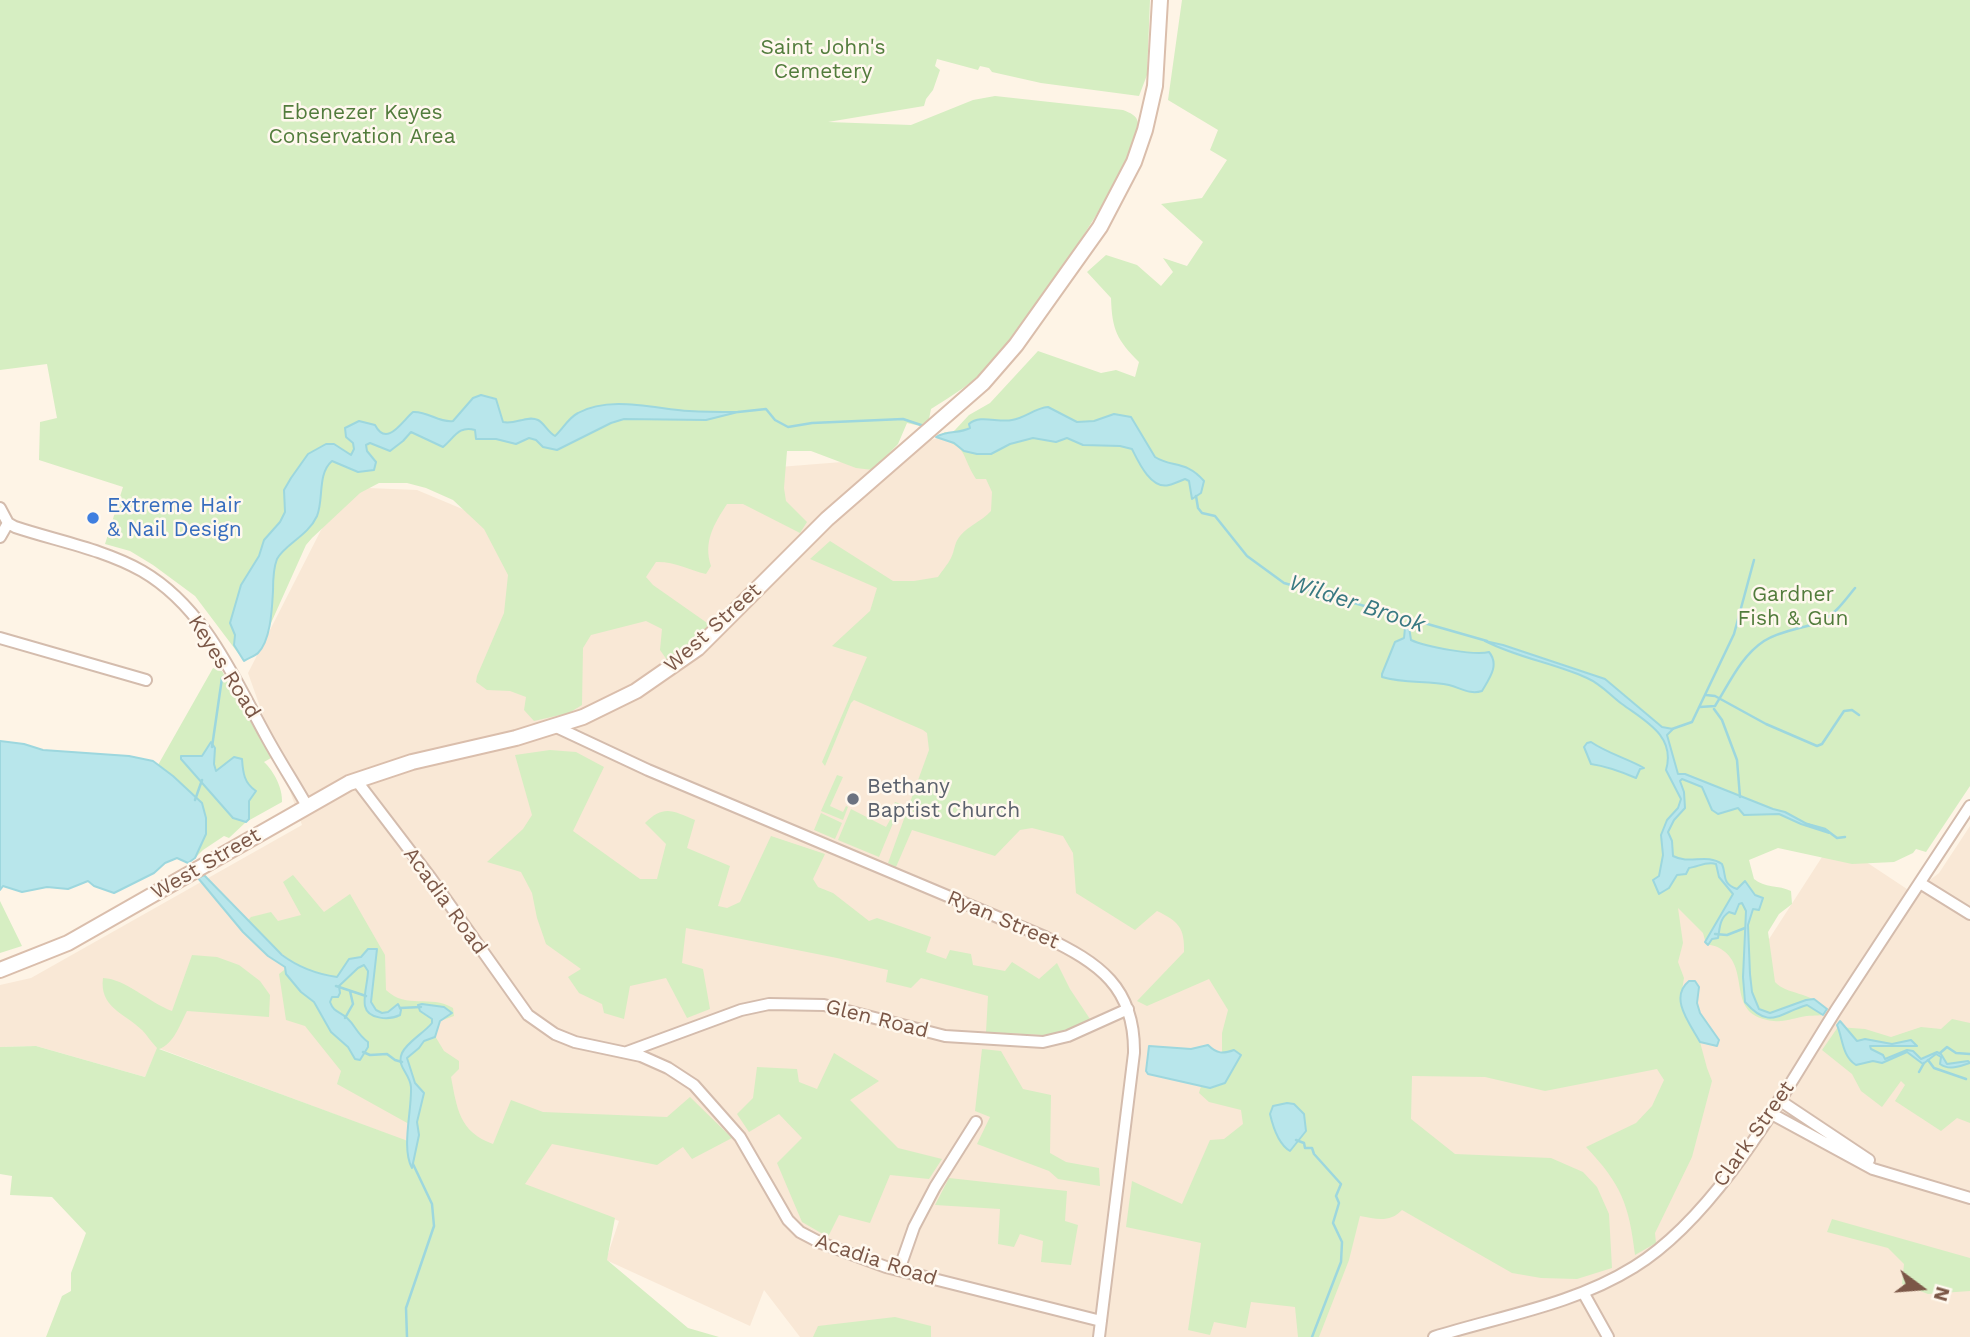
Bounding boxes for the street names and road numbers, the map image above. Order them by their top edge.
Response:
street label: West Street [659,578,767,678]
street label: Keyes Road [182,611,266,723]
street label: West Street [147,823,265,905]
street label: Acadia Road [398,842,492,960]
street label: Ryan Street [943,885,1063,955]
street label: Glen Road [823,994,931,1044]
street label: Clark Street [1708,1076,1800,1192]
street label: Acadia Road [812,1228,940,1292]

